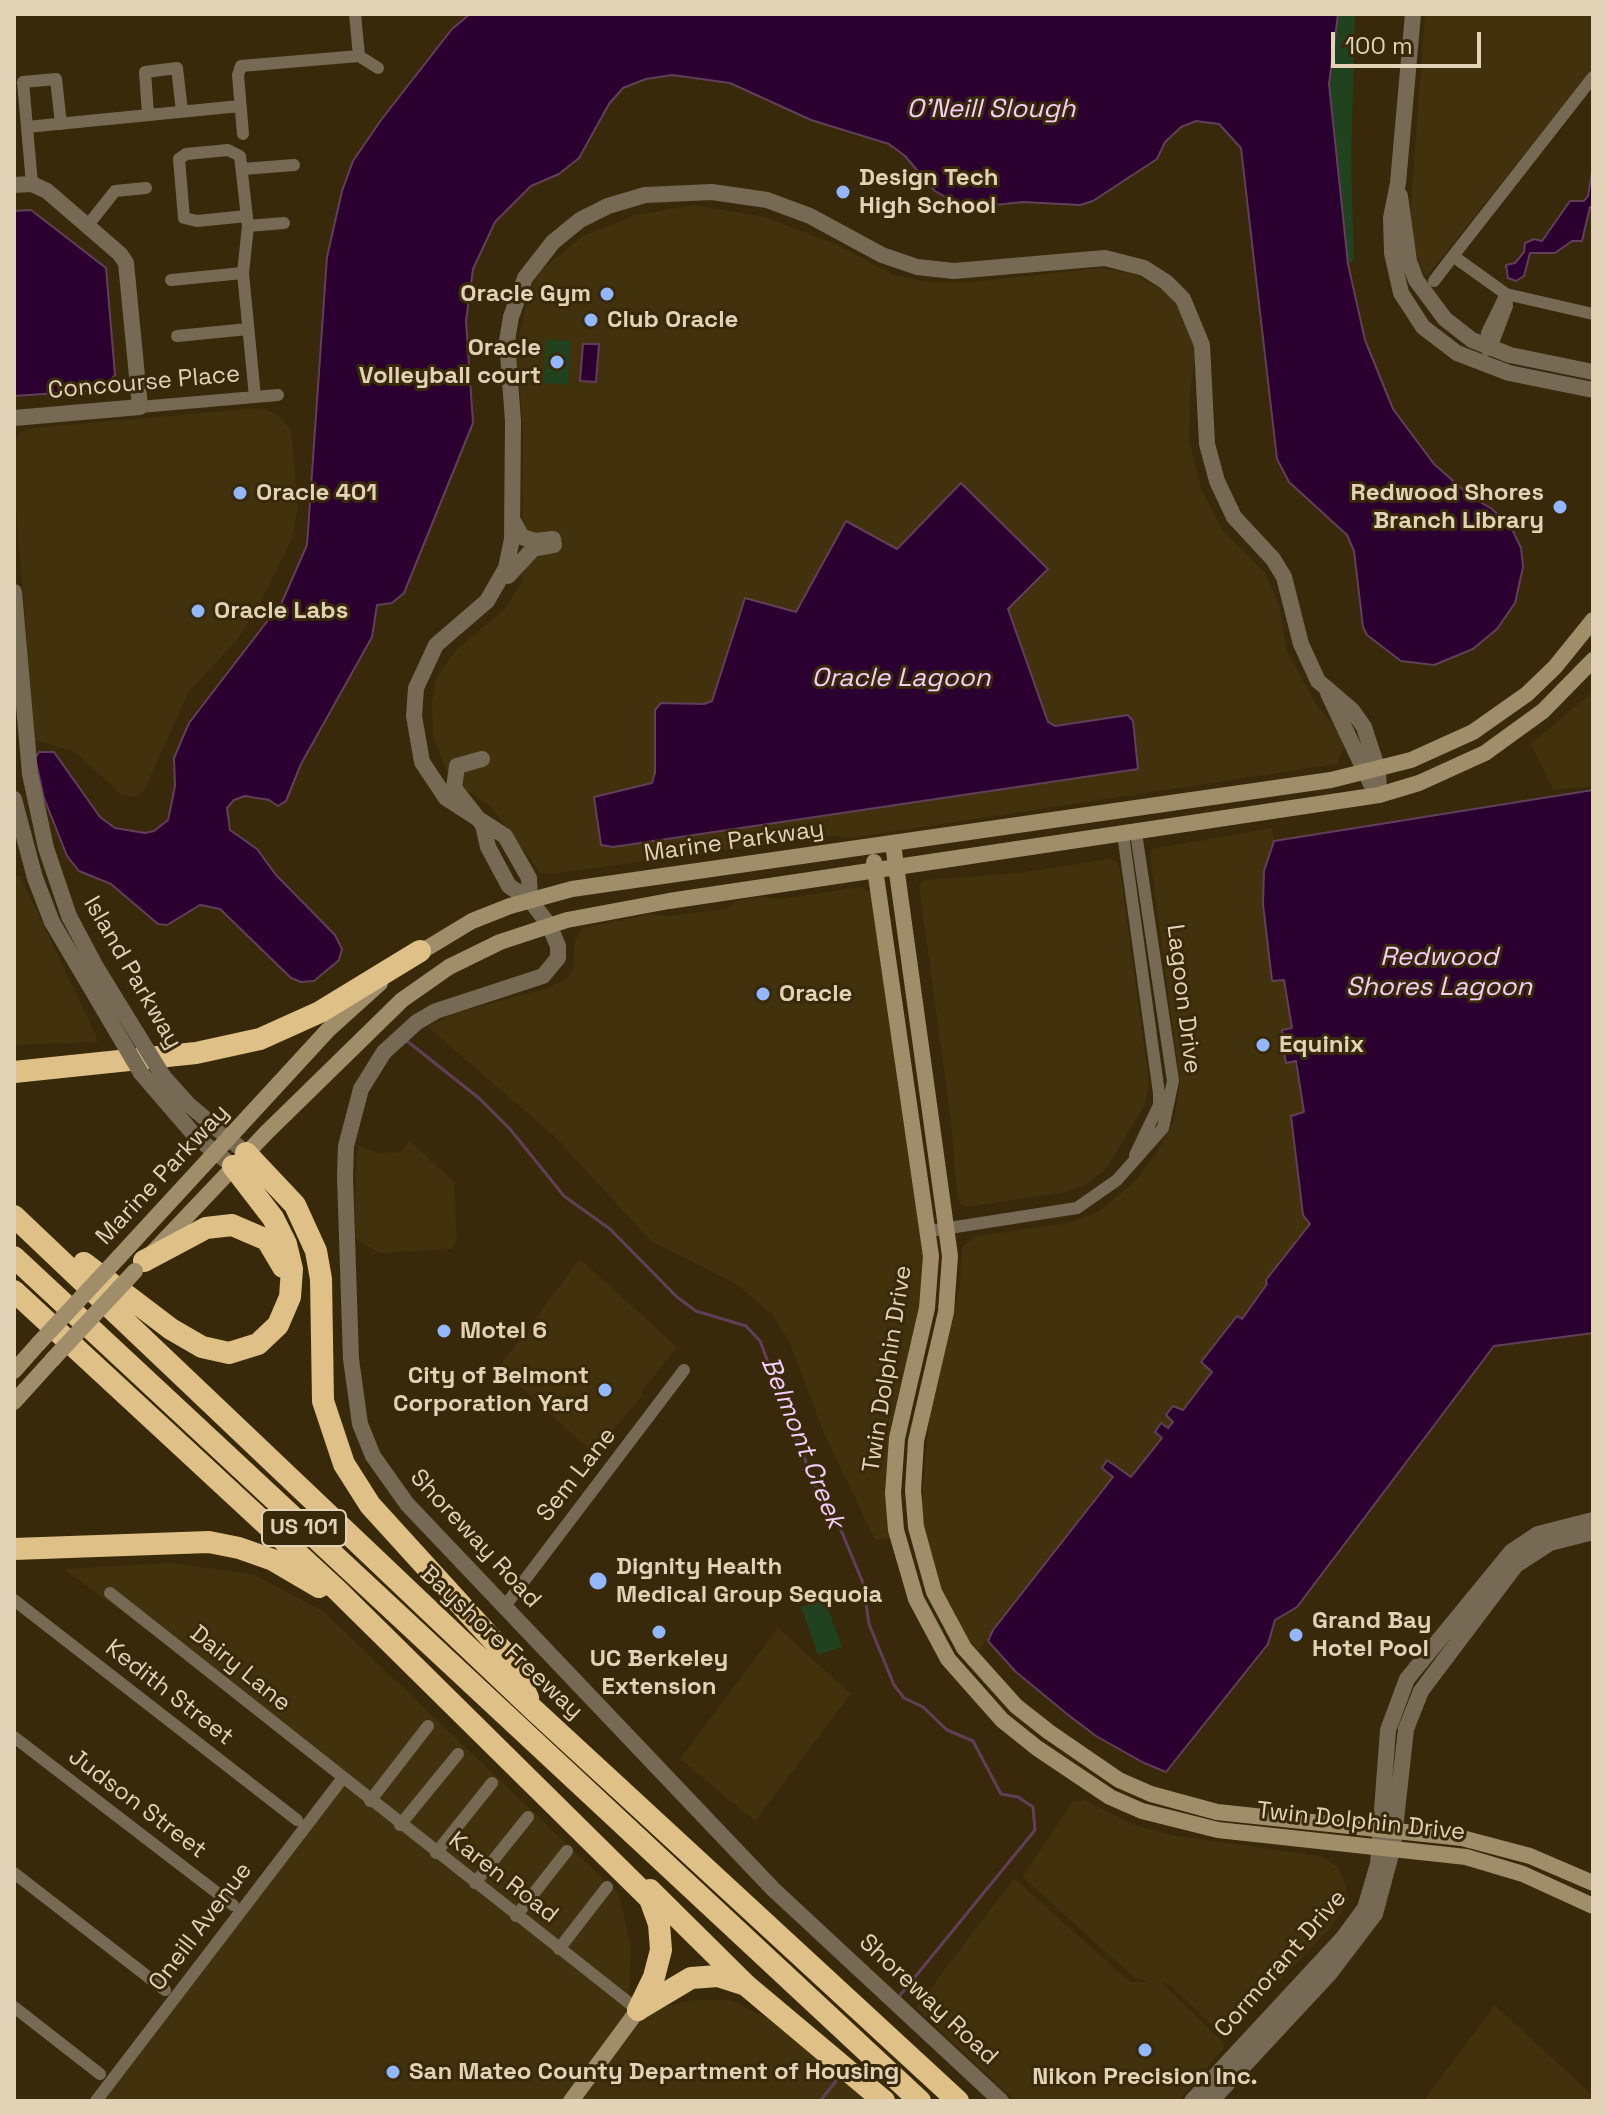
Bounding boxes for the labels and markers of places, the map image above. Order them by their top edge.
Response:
place label: Design Tech High School [859,164,999,220]
marker: Design Tech High School [834,183,852,201]
place label: Oracle Gym [460,280,591,308]
marker: Oracle Gym [598,285,616,303]
place label: Club Oracle [607,306,738,334]
marker: Club Oracle [582,311,600,329]
place label: Oracle Volleyball court [359,334,541,390]
marker: Oracle Volleyball court [548,353,566,371]
place label: Oracle 401 [256,479,377,507]
place label: Redwood Shores Branch Library [1351,479,1544,535]
marker: Oracle 401 [231,484,249,502]
marker: Redwood Shores Branch Library [1551,498,1569,516]
place label: Oracle Labs [214,597,348,625]
marker: Oracle Labs [189,602,207,620]
place label: Oracle [779,980,852,1008]
marker: Oracle [754,985,772,1003]
place label: Equinix [1279,1031,1364,1059]
marker: Equinix [1254,1036,1272,1054]
place label: Motel 6 [460,1317,547,1345]
marker: Motel 6 [435,1322,453,1340]
place label: City of Belmont Corporation Yard [393,1362,589,1418]
marker: City of Belmont Corporation Yard [596,1381,614,1399]
place label: Dignity Health Medical Group Sequoia [616,1553,882,1609]
marker: Dignity Health Medical Group Sequoia [587,1570,609,1592]
place label: Grand Bay Hotel Pool [1312,1607,1431,1663]
marker: UC Berkeley Extension [650,1623,668,1641]
marker: Grand Bay Hotel Pool [1287,1626,1305,1644]
place label: UC Berkeley Extension [590,1645,728,1701]
marker: Nikon Precision Inc. [1136,2041,1154,2059]
place label: San Mateo County Department of Housing [409,2058,899,2086]
marker: San Mateo County Department of Housing [384,2063,402,2081]
place label: Nikon Precision Inc. [1032,2063,1258,2091]

